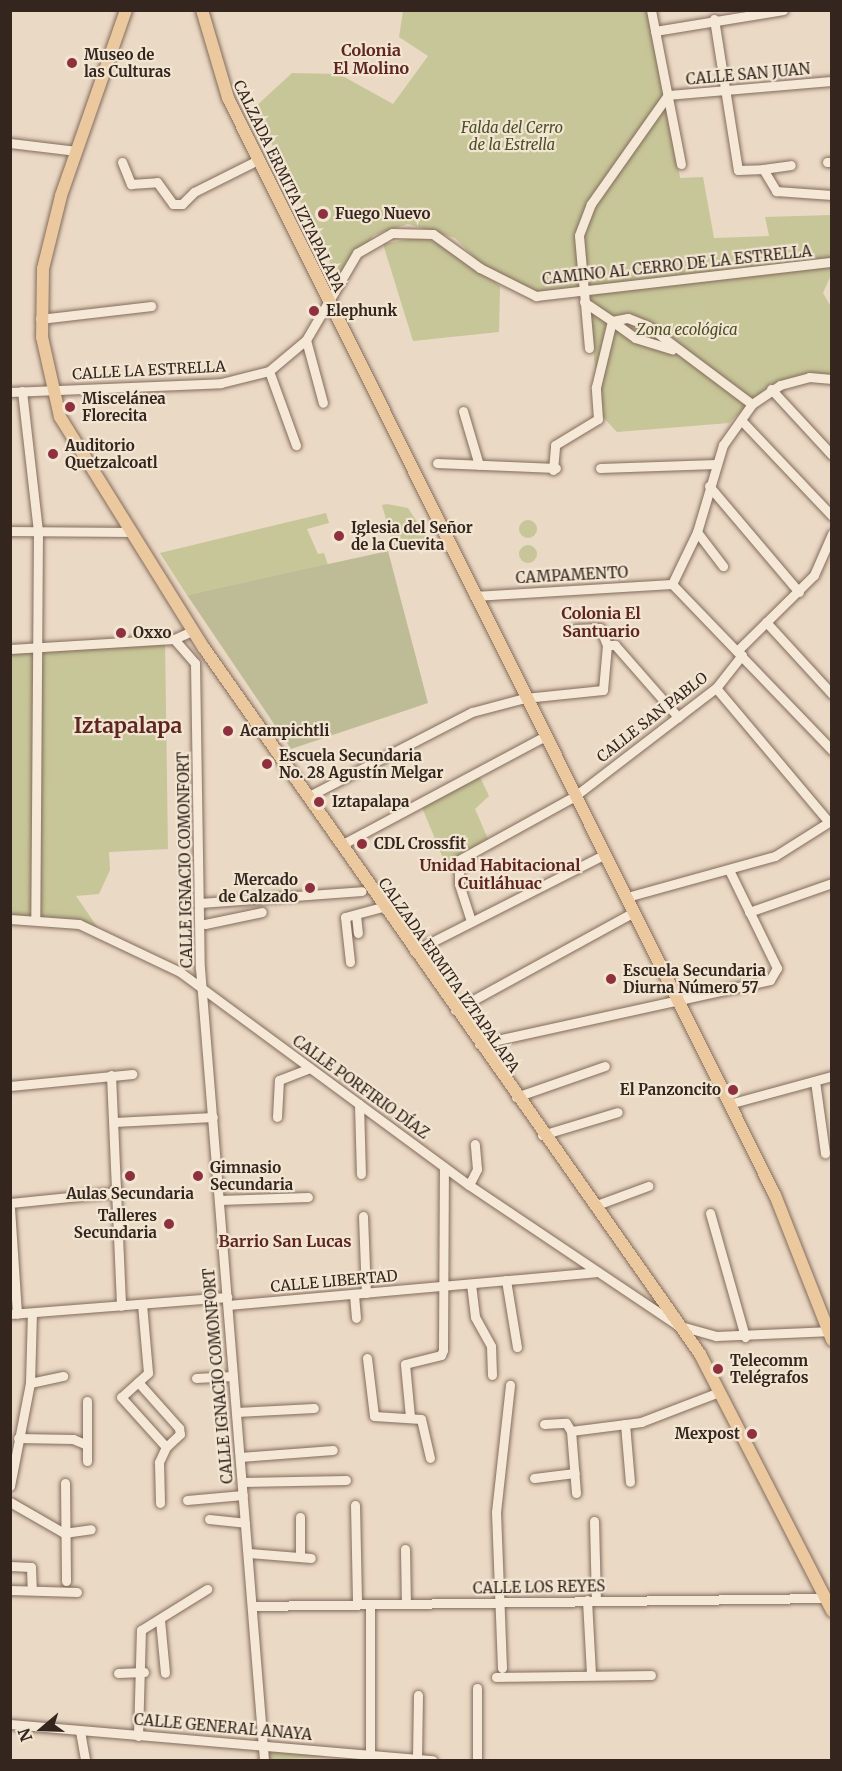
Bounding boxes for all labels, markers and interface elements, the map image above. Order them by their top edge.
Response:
district label: Colonia El Molino [333,40,409,78]
place label: Museo de las Culturas [84,45,171,80]
marker: Museo de las Culturas [65,56,79,70]
street label: CALLE SAN JUAN [685,60,811,88]
street label: CALZADA ERMITA IZTAPALAPA [230,77,348,295]
park label: Falda del Cerro de la Estrella [461,118,563,153]
place label: Fuego Nuevo [335,205,430,223]
marker: Fuego Nuevo [316,207,330,221]
street label: CAMINO AL CERRO DE LA ESTRELLA [541,242,813,288]
place label: Elephunk [326,302,397,320]
marker: Elephunk [307,304,321,318]
park label: Zona ecológica [636,321,738,339]
street label: CALLE LA ESTRELLA [72,357,226,383]
place label: Miscelánea Florecita [82,389,166,424]
marker: Miscelánea Florecita [63,400,77,414]
place label: Auditorio Quetzalcoatl [65,436,158,471]
marker: Auditorio Quetzalcoatl [46,447,60,461]
place label: Iglesia del Señor de la Cuevita [351,518,473,553]
marker: Iglesia del Señor de la Cuevita [332,529,346,543]
street label: CAMPAMENTO [515,563,629,587]
district label: Colonia El Santuario [561,603,641,641]
place label: Oxxo [133,624,172,642]
marker: Oxxo [114,626,128,640]
street label: CALLE SAN PABLO [593,668,711,766]
district label: Iztapalapa [74,713,182,739]
place label: Acampichtli [240,722,329,740]
marker: Acampichtli [221,724,235,738]
place label: Escuela Secundaria No. 28 Agustín Melgar [279,746,443,781]
street label: CALLE IGNACIO COMONFORT [174,752,196,968]
marker: Escuela Secundaria No. 28 Agustín Melgar [260,757,274,771]
marker: Iztapalapa [310,793,328,811]
place label: Iztapalapa [332,793,409,811]
place label: CDL Crossfit [374,835,466,853]
marker: CDL Crossfit [355,837,369,851]
district label: Unidad Habitacional Cuitláhuac [420,855,580,893]
place label: Mercado de Calzado [219,870,298,905]
street label: CALZADA ERMITA IZTAPALAPA [375,874,523,1076]
marker: Mercado de Calzado [303,881,317,895]
place label: Escuela Secundaria Diurna Número 57 [623,961,766,996]
marker: Escuela Secundaria Diurna Número 57 [604,972,618,986]
street label: CALLE PORFIRIO DÍAZ [289,1031,433,1143]
place label: El Panzoncito [620,1081,721,1099]
marker: El Panzoncito [726,1083,740,1097]
place label: Gimnasio Secundaria [210,1158,293,1193]
marker: Aulas Secundaria [123,1169,137,1183]
marker: Gimnasio Secundaria [191,1169,205,1183]
place label: Aulas Secundaria [66,1185,194,1203]
place label: Talleres Secundaria [74,1206,157,1241]
marker: Talleres Secundaria [162,1217,176,1231]
district label: Barrio San Lucas [218,1231,352,1251]
street label: CALLE LIBERTAD [270,1266,398,1296]
street label: CALLE IGNACIO COMONFORT [200,1267,236,1485]
place label: Telecomm Telégrafos [730,1351,808,1386]
marker: Telecomm Telégrafos [711,1362,725,1376]
place label: Mexpost [675,1425,740,1443]
marker: Mexpost [745,1427,759,1441]
street label: CALLE LOS REYES [473,1577,605,1597]
north arrow [12,1699,72,1759]
street label: CALLE GENERAL ANAYA [133,1710,313,1744]
text: N [13,1726,36,1744]

